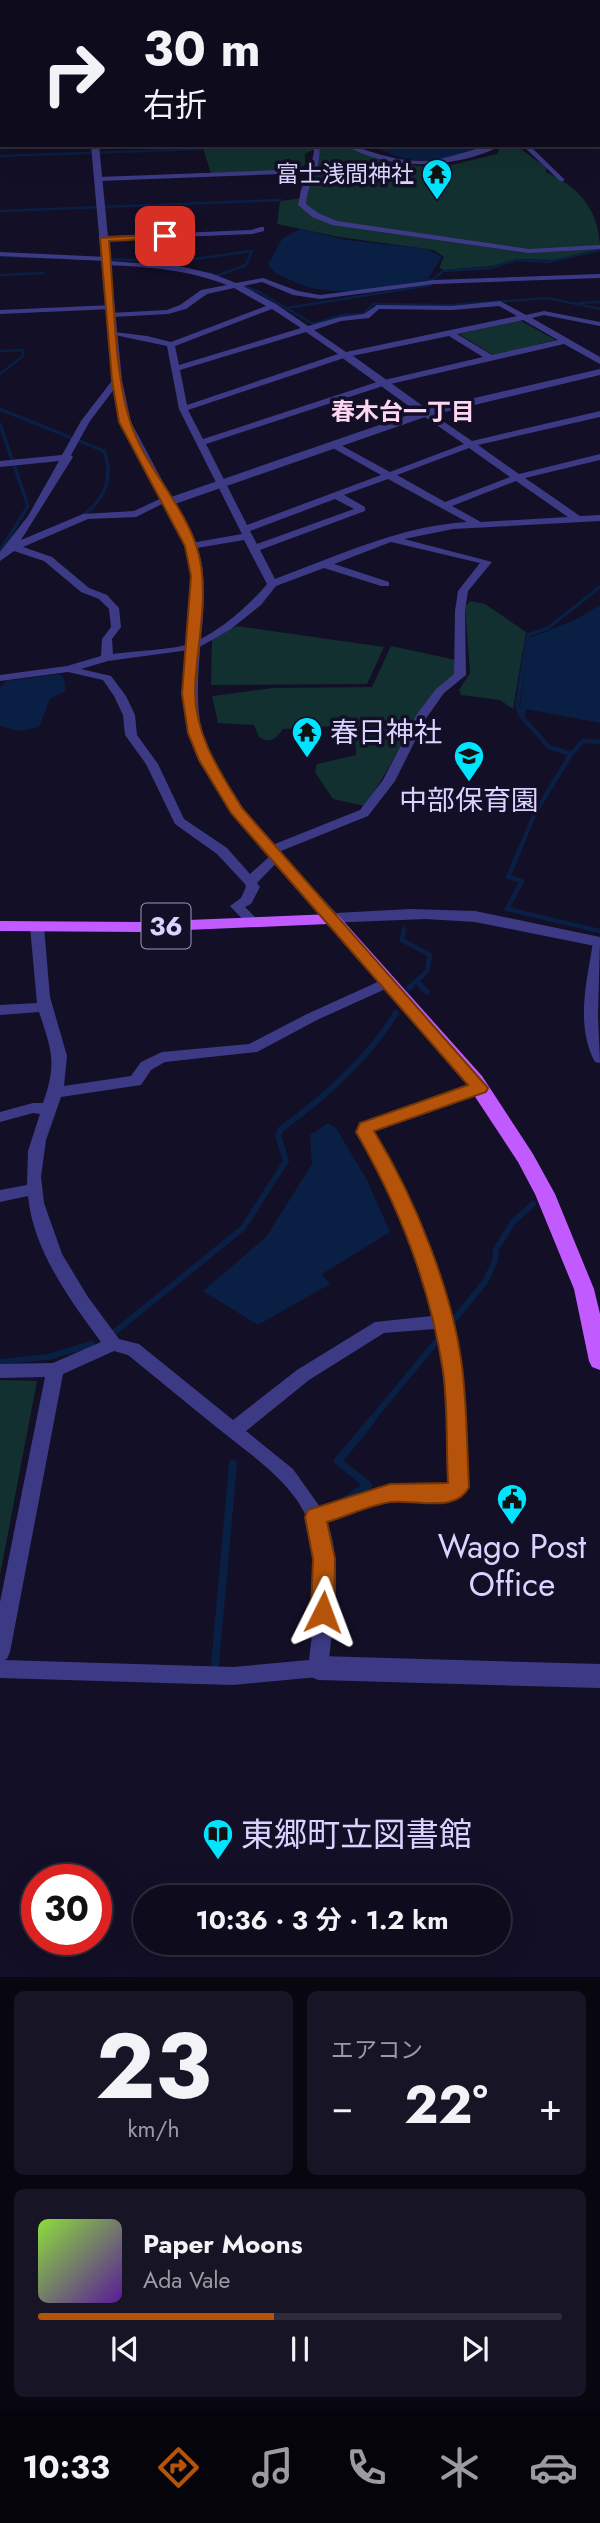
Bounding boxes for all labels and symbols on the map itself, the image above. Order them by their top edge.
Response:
place label: 富士浅間神社 [276,157,414,191]
temple icon: 富士浅間神社 [420,157,454,201]
pin [135,206,195,266]
district label: 春木台一丁目 [331,394,475,429]
place label: 春日神社 [330,712,442,753]
temple icon: 春日神社 [290,715,324,759]
school or university icon: 中部保育園 [452,739,486,783]
place label: 中部保育園 [399,780,539,821]
road number: 36 [142,903,190,948]
public building icon: Wago Post Office [495,1482,529,1526]
place label: Wago Post Office [438,1523,586,1608]
position arrow [286,1575,360,1649]
place label: 東郷町立図書館 [241,1811,472,1858]
library icon: 東郷町立図書館 [201,1817,235,1861]
speed limit sign: 30 [21,1864,112,1955]

